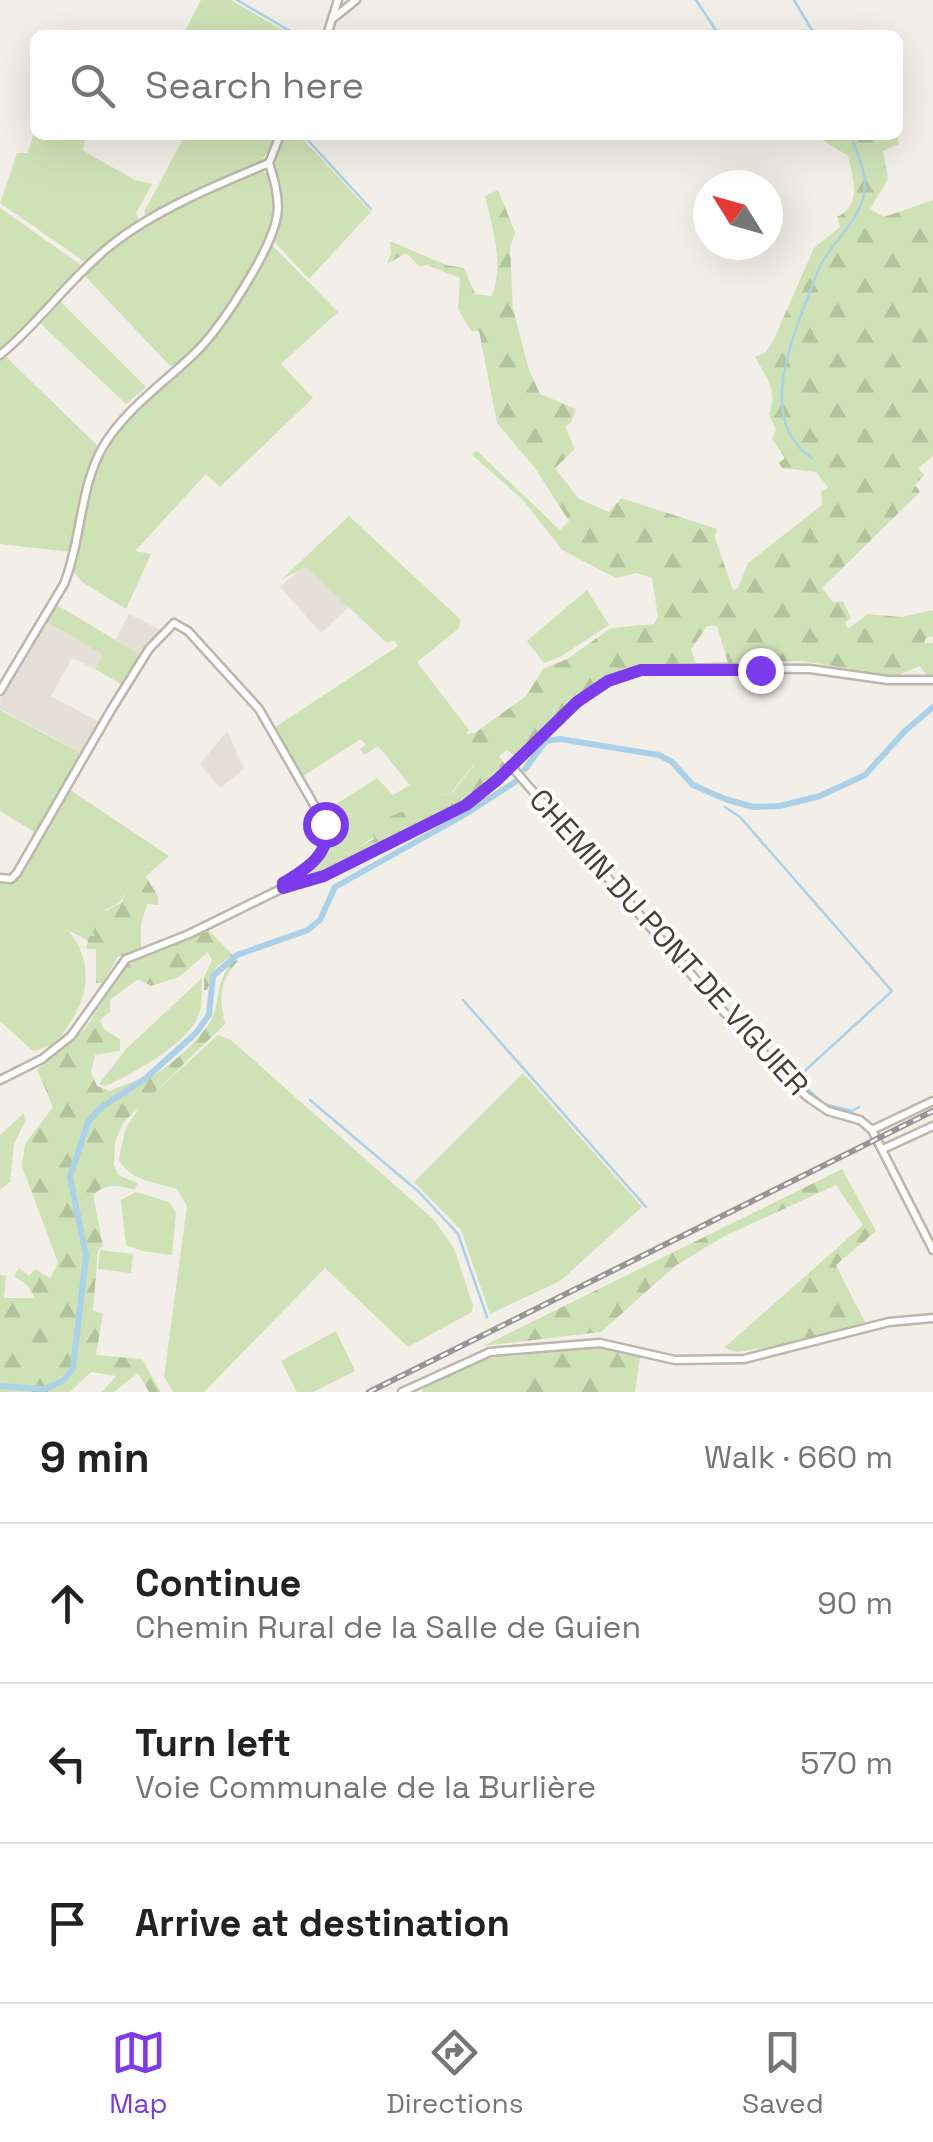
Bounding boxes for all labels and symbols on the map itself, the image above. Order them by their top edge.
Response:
north arrow [693,170,783,260]
route end [738,648,784,694]
street label: CHEMIN DU PONT DE VIGUIER [521,780,817,1104]
route start [303,802,349,848]

